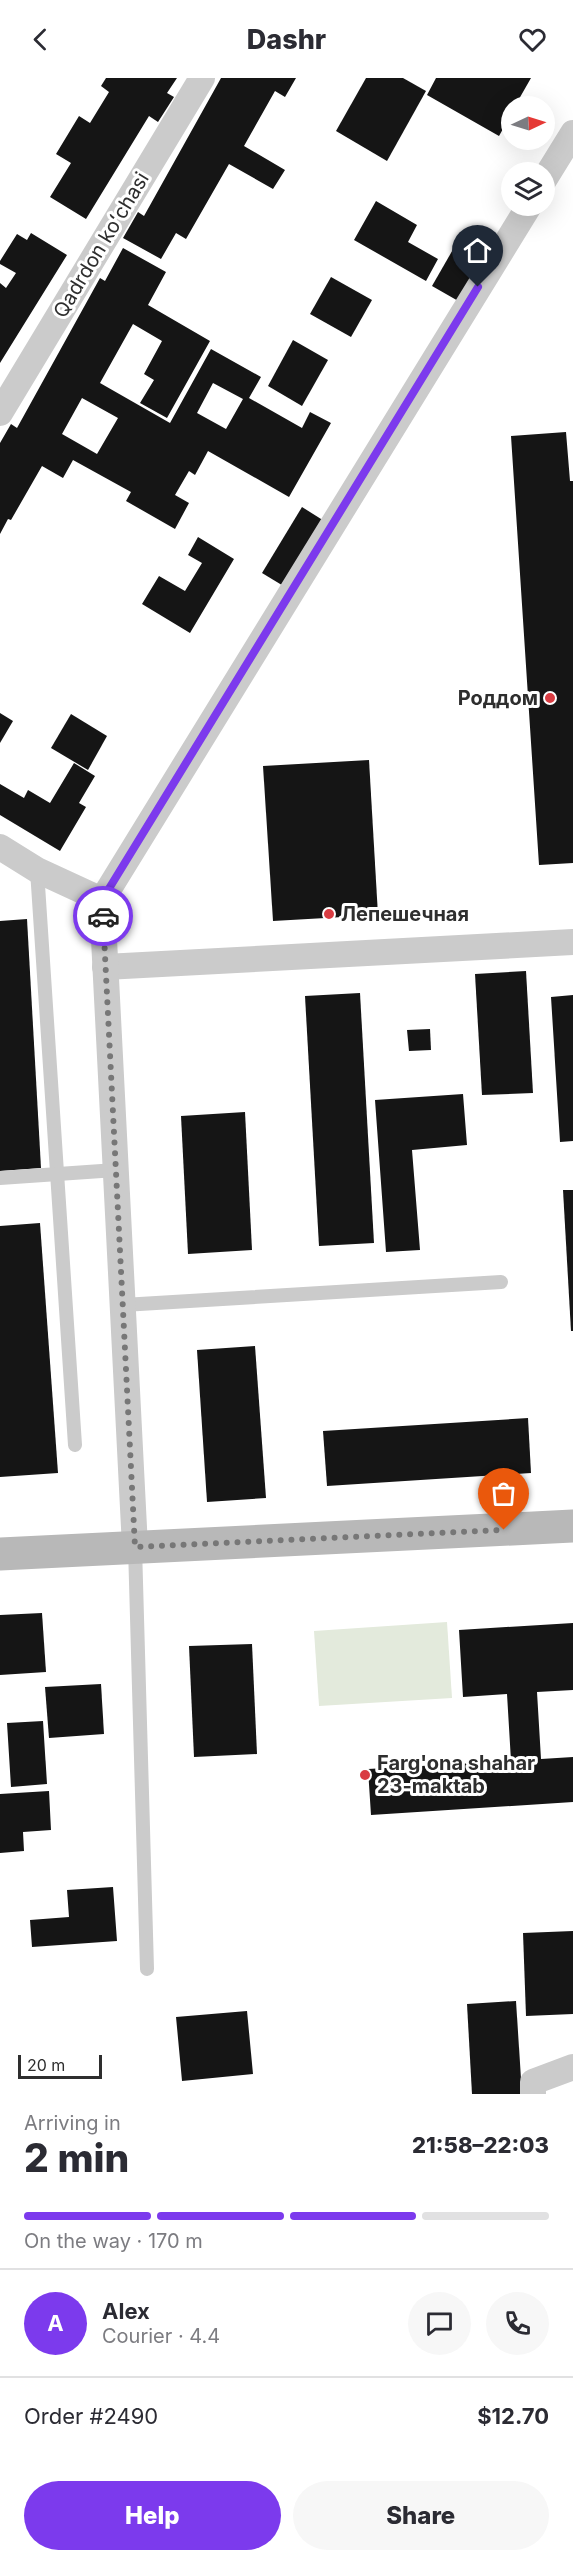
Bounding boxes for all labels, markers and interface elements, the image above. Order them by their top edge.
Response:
icon: back [24,23,57,56]
text: Dashr [247,23,326,56]
icon: heart [516,23,549,56]
north arrow [501,96,555,150]
map controls [501,96,555,216]
button: layers [501,162,555,216]
street label: Qadrdon koʻchasi [48,168,154,322]
pin [452,225,503,287]
icon: home [461,234,494,267]
place label: Роддом [458,686,538,710]
marker: Роддом [543,691,557,705]
courier [73,886,133,946]
icon: car [87,900,120,933]
place label: Лепешечная [341,902,469,926]
marker: Лепешечная [322,907,336,921]
pin [478,1468,529,1530]
icon: bag [487,1477,520,1510]
place label: Farg'ona shahar 23-maktab [377,1751,535,1798]
marker: Farg'ona shahar 23-maktab [358,1768,372,1782]
scale bar [18,2052,102,2080]
text: 20 m [27,2055,65,2075]
text: Arriving in [24,2111,121,2135]
text: 21:58–22:03 [412,2132,549,2158]
text: 2 min [24,2134,129,2181]
text: On the way · 170 m [24,2229,203,2253]
button: chat [408,2292,471,2355]
button: phone [486,2292,549,2355]
text: Alex [102,2298,150,2324]
text: A [47,2310,64,2336]
text: Courier · 4.4 [102,2324,220,2348]
text: Order #2490 [24,2403,158,2429]
text: $12.70 [477,2403,549,2429]
button: Help [24,2481,281,2550]
button: Share [293,2481,549,2550]

